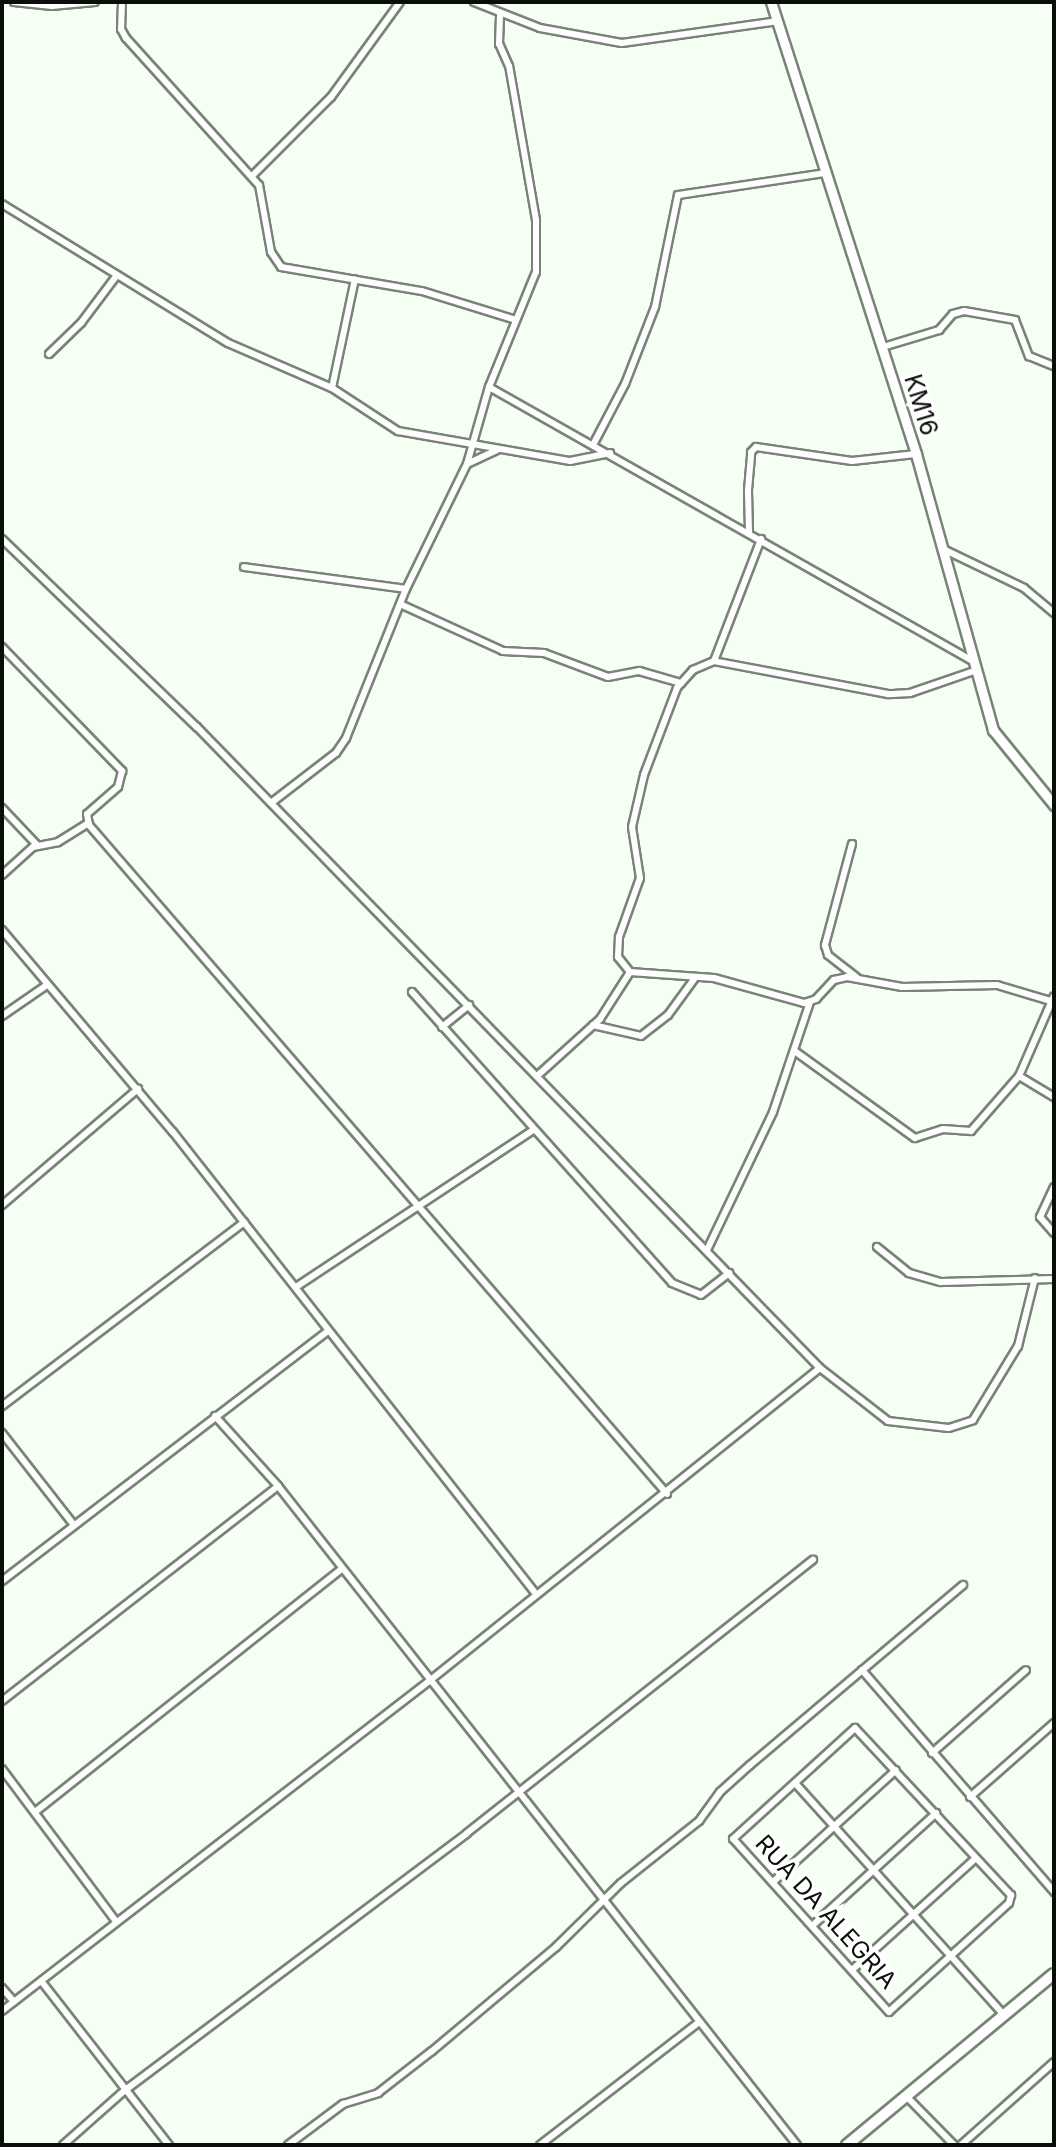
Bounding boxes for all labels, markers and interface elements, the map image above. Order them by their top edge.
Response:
street label: KM16 [898,371,944,439]
street label: RUA DA ALEGRIA [749,1829,903,1995]

